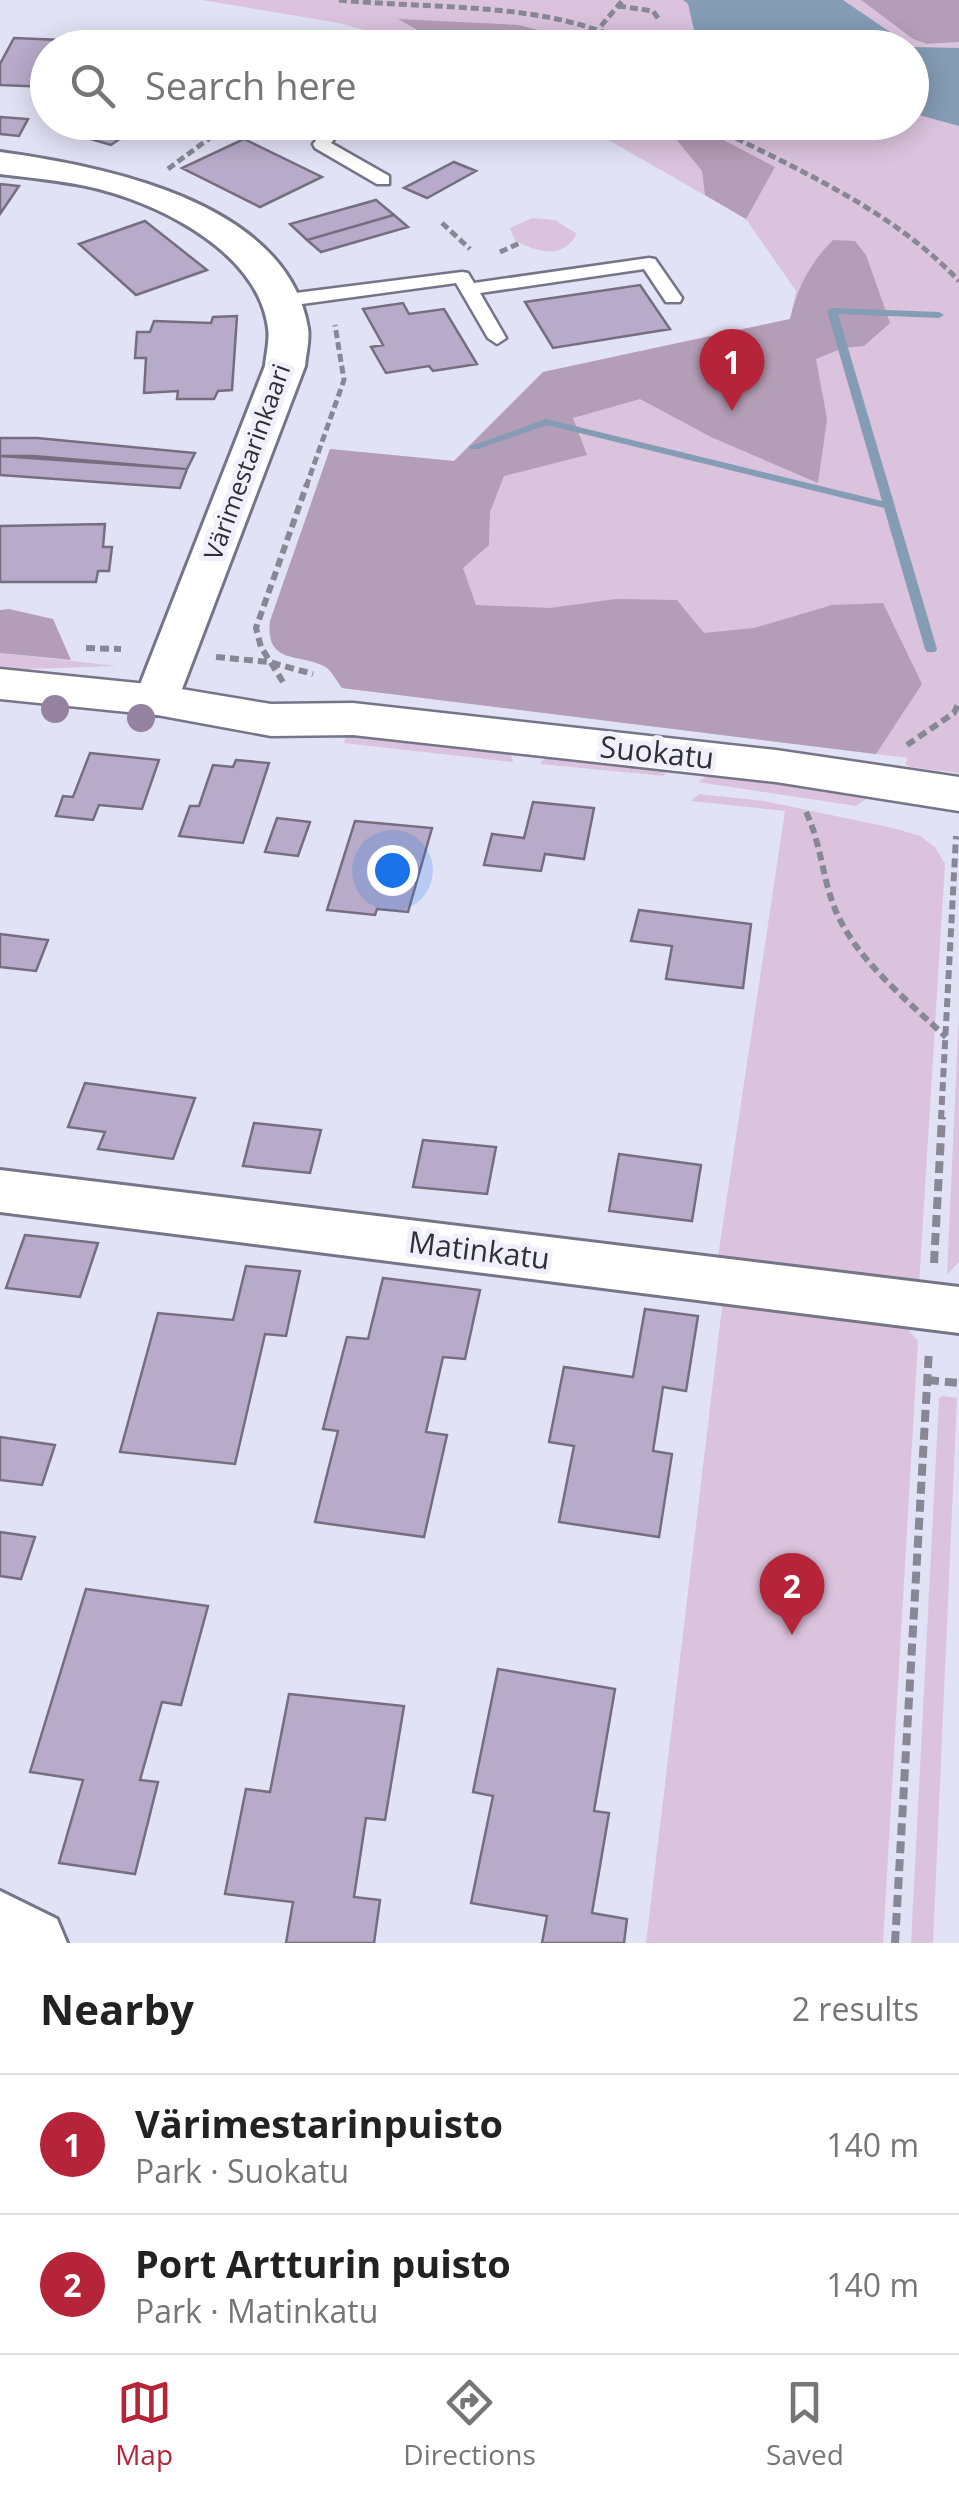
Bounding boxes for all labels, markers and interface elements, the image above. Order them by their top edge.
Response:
search box [30,30,929,140]
icon: search [65,58,120,113]
text: Search here [145,59,357,111]
pin: 1 [700,328,764,411]
street label: Värimestarinkaari [195,359,297,565]
street label: Suokatu [598,725,716,778]
your location [367,845,418,896]
street label: Matinkatu [406,1221,552,1279]
pin: 2 [760,1552,824,1635]
text: Nearby [40,1980,194,2037]
text: 2 results [792,1987,919,2030]
text: Värimestarinpuisto [135,2097,503,2149]
text: 1 [63,2123,82,2166]
text: 140 m [826,2123,919,2166]
text: Park · Suokatu [135,2149,349,2192]
text: Port Artturin puisto [135,2237,511,2289]
text: 2 [63,2263,82,2306]
text: 140 m [826,2263,919,2306]
text: Park · Matinkatu [135,2289,378,2332]
tab: Map [115,2375,173,2473]
tab: Directions [403,2375,536,2473]
tab: Saved [766,2375,844,2473]

